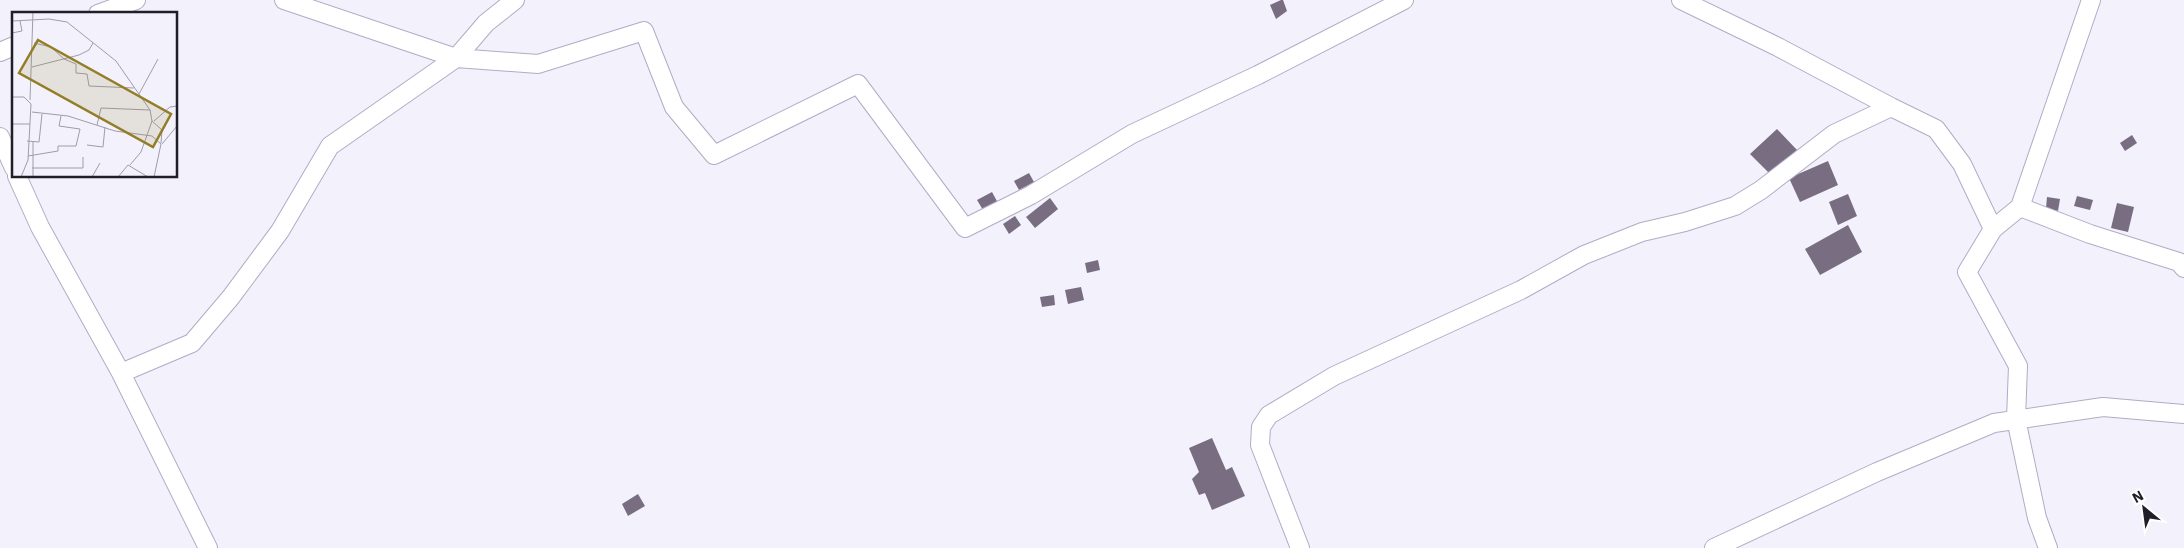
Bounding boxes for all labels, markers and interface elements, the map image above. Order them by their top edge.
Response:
inset map [12,12,178,178]
north arrow [2119,483,2169,533]
text: N [2129,486,2146,507]

